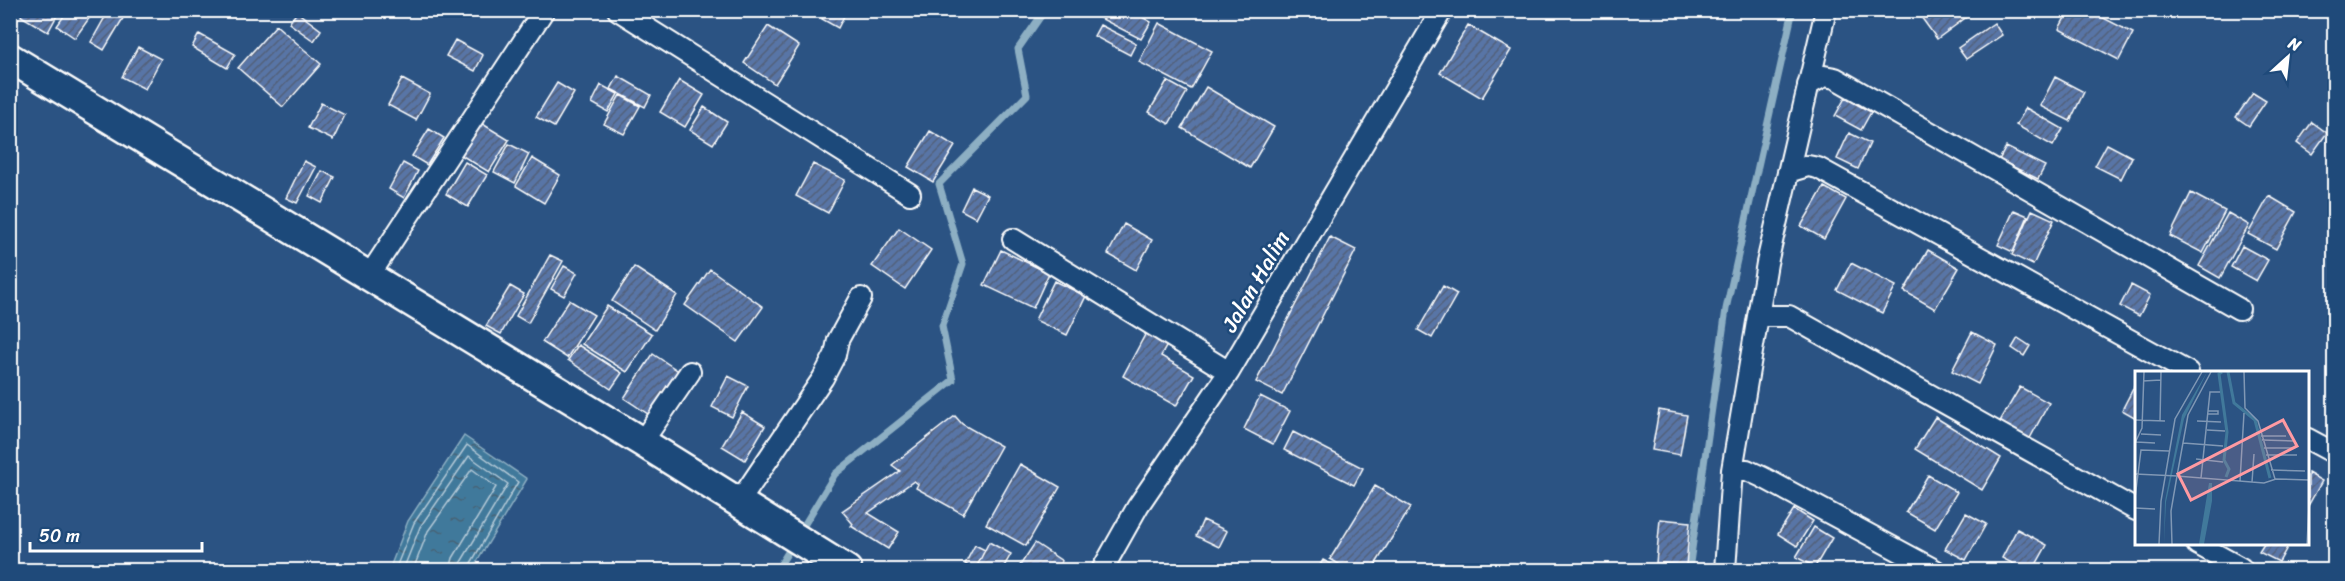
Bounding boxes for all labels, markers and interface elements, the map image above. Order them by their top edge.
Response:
north arrow [2258,27,2318,87]
text: N [2282,28,2307,60]
street label: Jalan Halim [1210,223,1300,340]
inset map [2135,371,2309,545]
scale bar [30,515,202,553]
text: 50 m [39,520,80,552]

